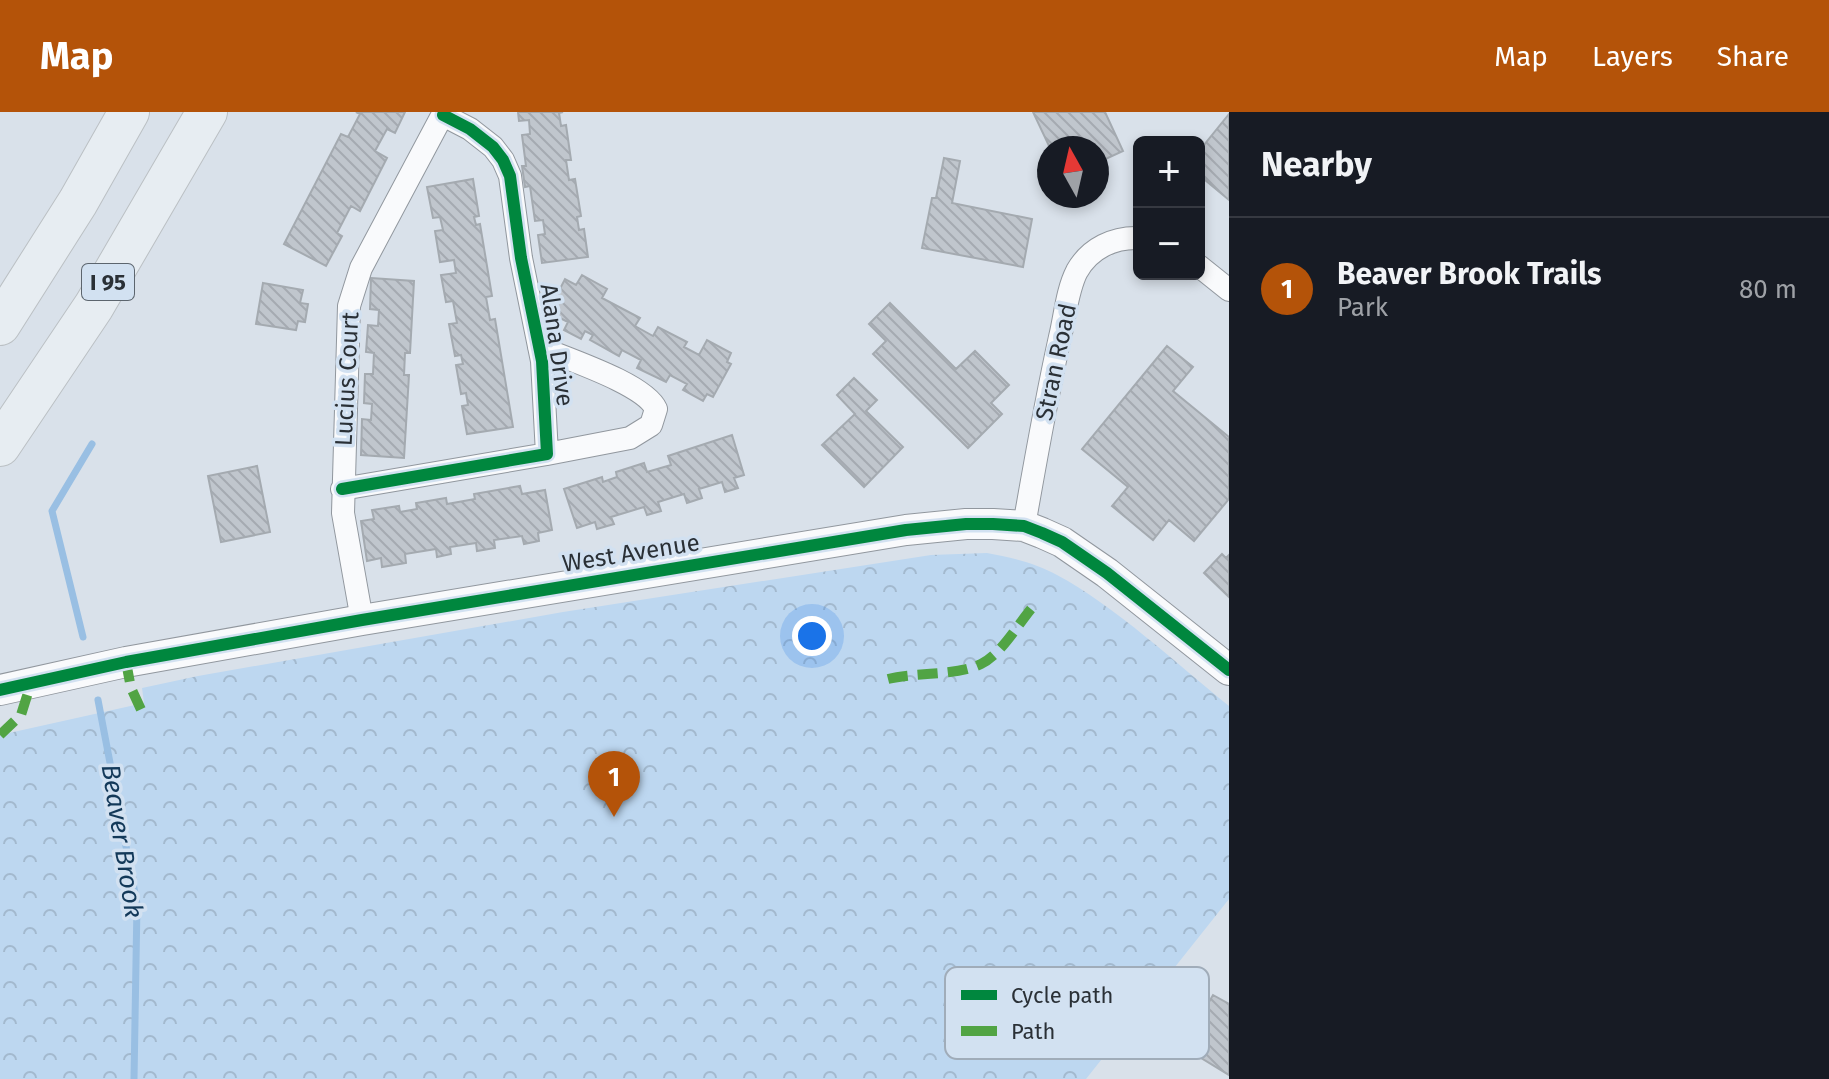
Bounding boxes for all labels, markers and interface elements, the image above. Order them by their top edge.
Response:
text: Map [40,33,113,79]
text: Map [1494,40,1548,73]
text: Layers [1592,40,1673,73]
text: Share [1717,40,1789,73]
north arrow [1037,136,1109,208]
map controls [1133,136,1205,280]
button: + [1133,136,1205,208]
text: Nearby [1261,144,1372,185]
button: − [1133,208,1205,280]
text: Beaver Brook Trails [1337,256,1602,292]
road number: I 95 [82,264,134,300]
text: 1 [1281,274,1293,305]
text: 80 m [1739,274,1797,305]
street label: Alana Drive [535,282,579,408]
text: Park [1337,292,1388,323]
street label: Stran Road [1030,301,1082,423]
street label: Lucius Court [330,311,365,447]
street label: West Avenue [560,528,702,578]
your location [792,616,832,656]
pin: 1 [588,751,640,817]
water label: Beaver Brook [95,762,149,920]
legend [945,967,1209,1059]
text: Cycle path [1011,982,1113,1009]
text: Path [1011,1018,1055,1045]

